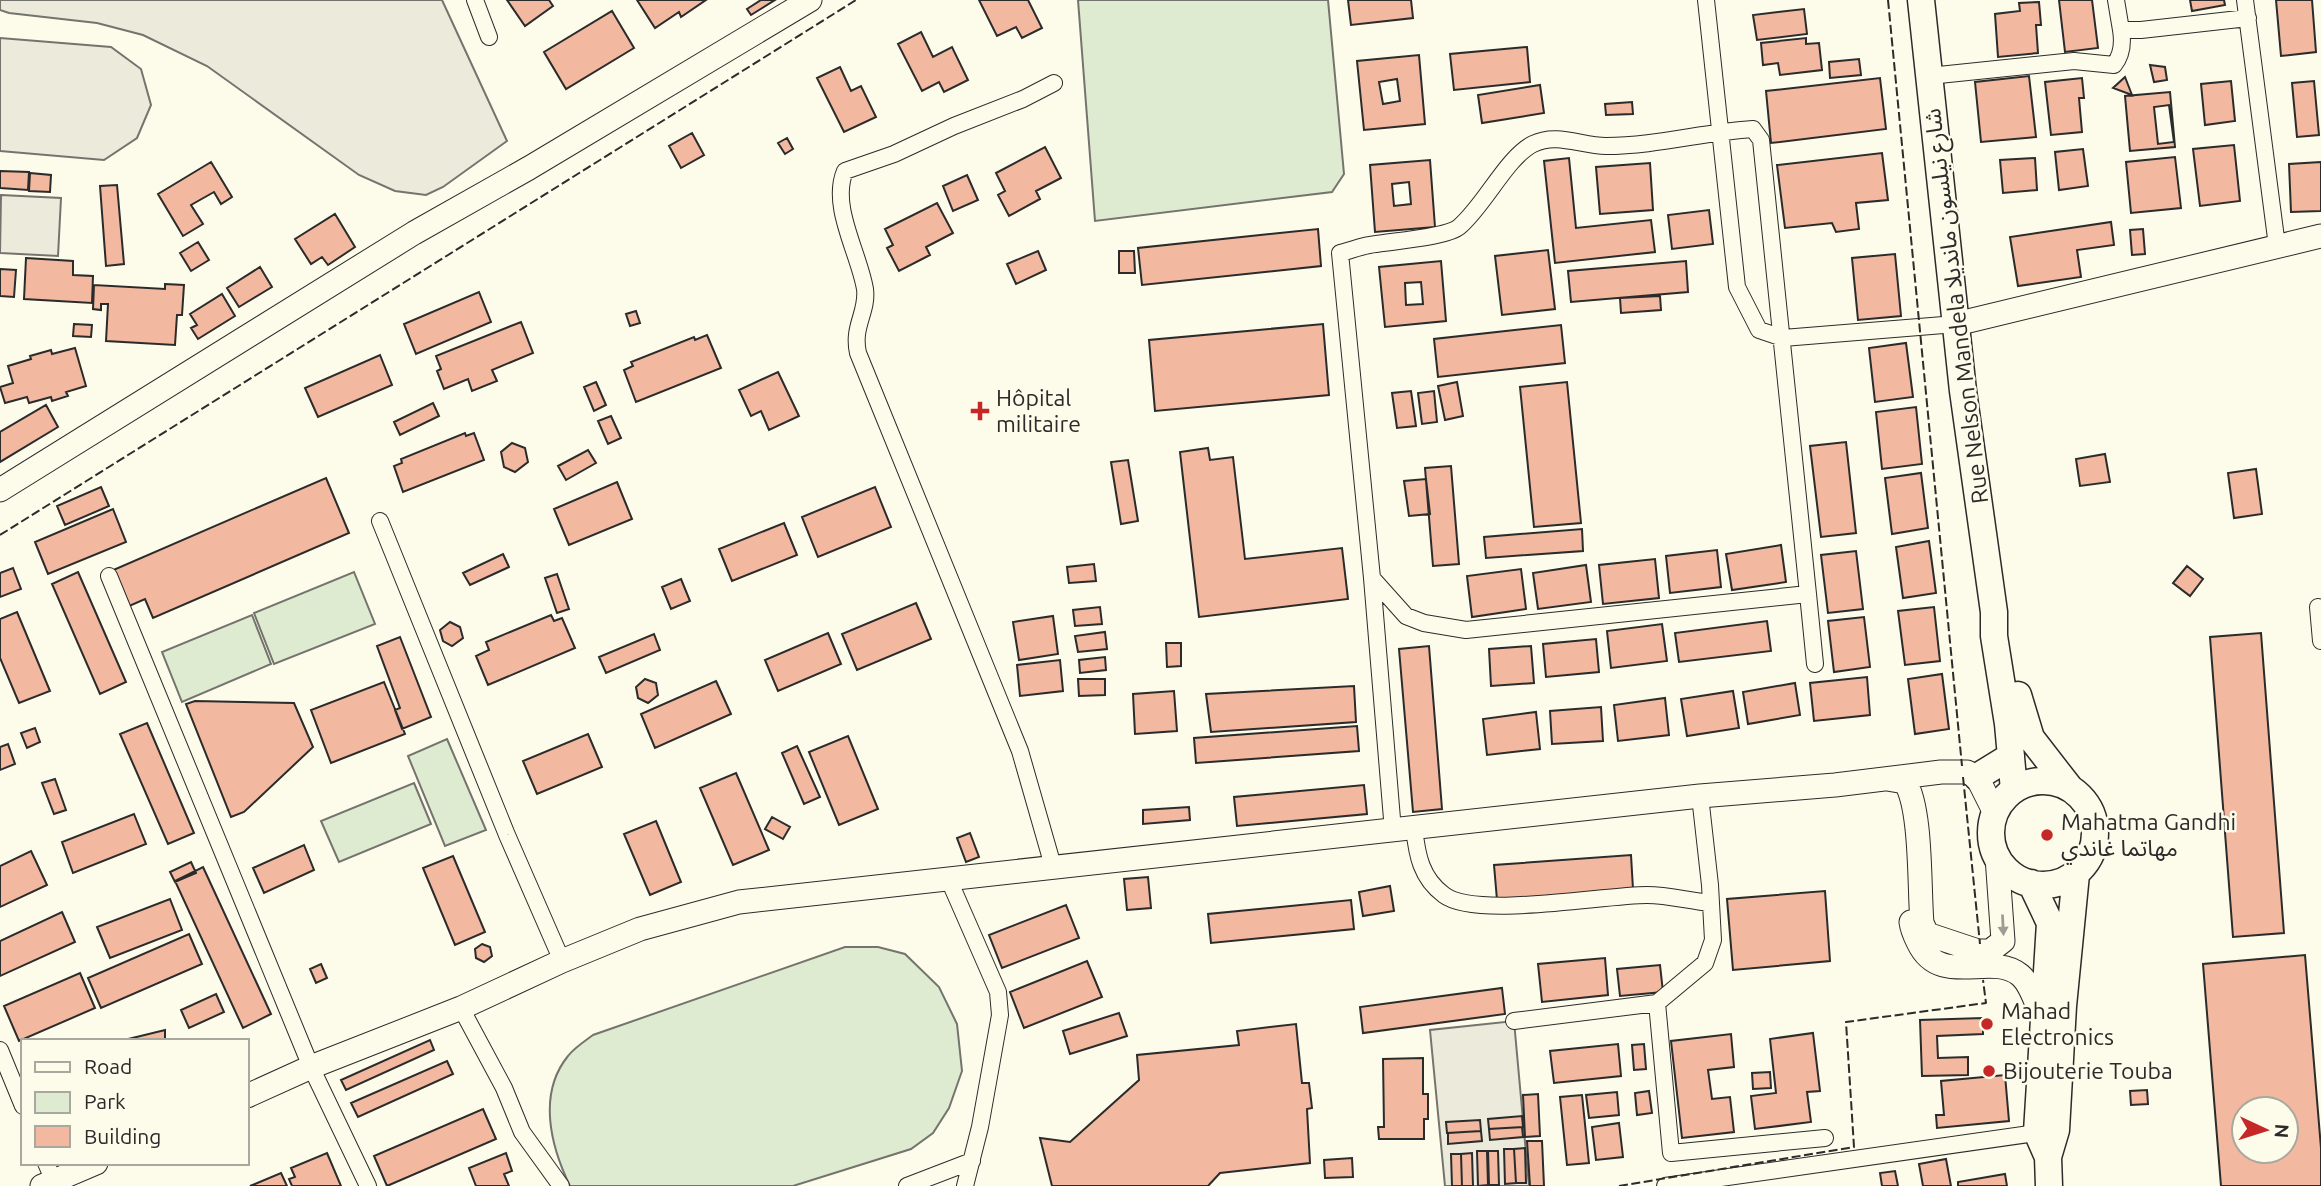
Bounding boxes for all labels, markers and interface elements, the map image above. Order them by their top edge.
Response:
street label: Rue Nelson Mandela شارع نيلسون مانديلا [1919,107,1997,505]
place label: Hôpital militaire [996,385,1081,436]
marker: Hôpital militaire [970,401,990,421]
place label: Mahatma Gandhi مهاتما غاندي [2061,809,2236,865]
marker: Mahatma Gandhi مهاتما غاندي [2039,827,2055,843]
one-way arrow [1997,914,2008,936]
place label: Mahad Electronics [2001,998,2114,1049]
marker: Mahad Electronics [1979,1016,1995,1032]
legend [21,1039,248,1165]
text: Road [84,1054,132,1078]
place label: Bijouterie Touba [2003,1058,2173,1083]
marker: Bijouterie Touba [1981,1063,1997,1079]
text: Park [84,1089,126,1113]
north arrow [2230,1095,2300,1165]
text: N [2270,1123,2293,1139]
text: Building [84,1124,161,1148]

